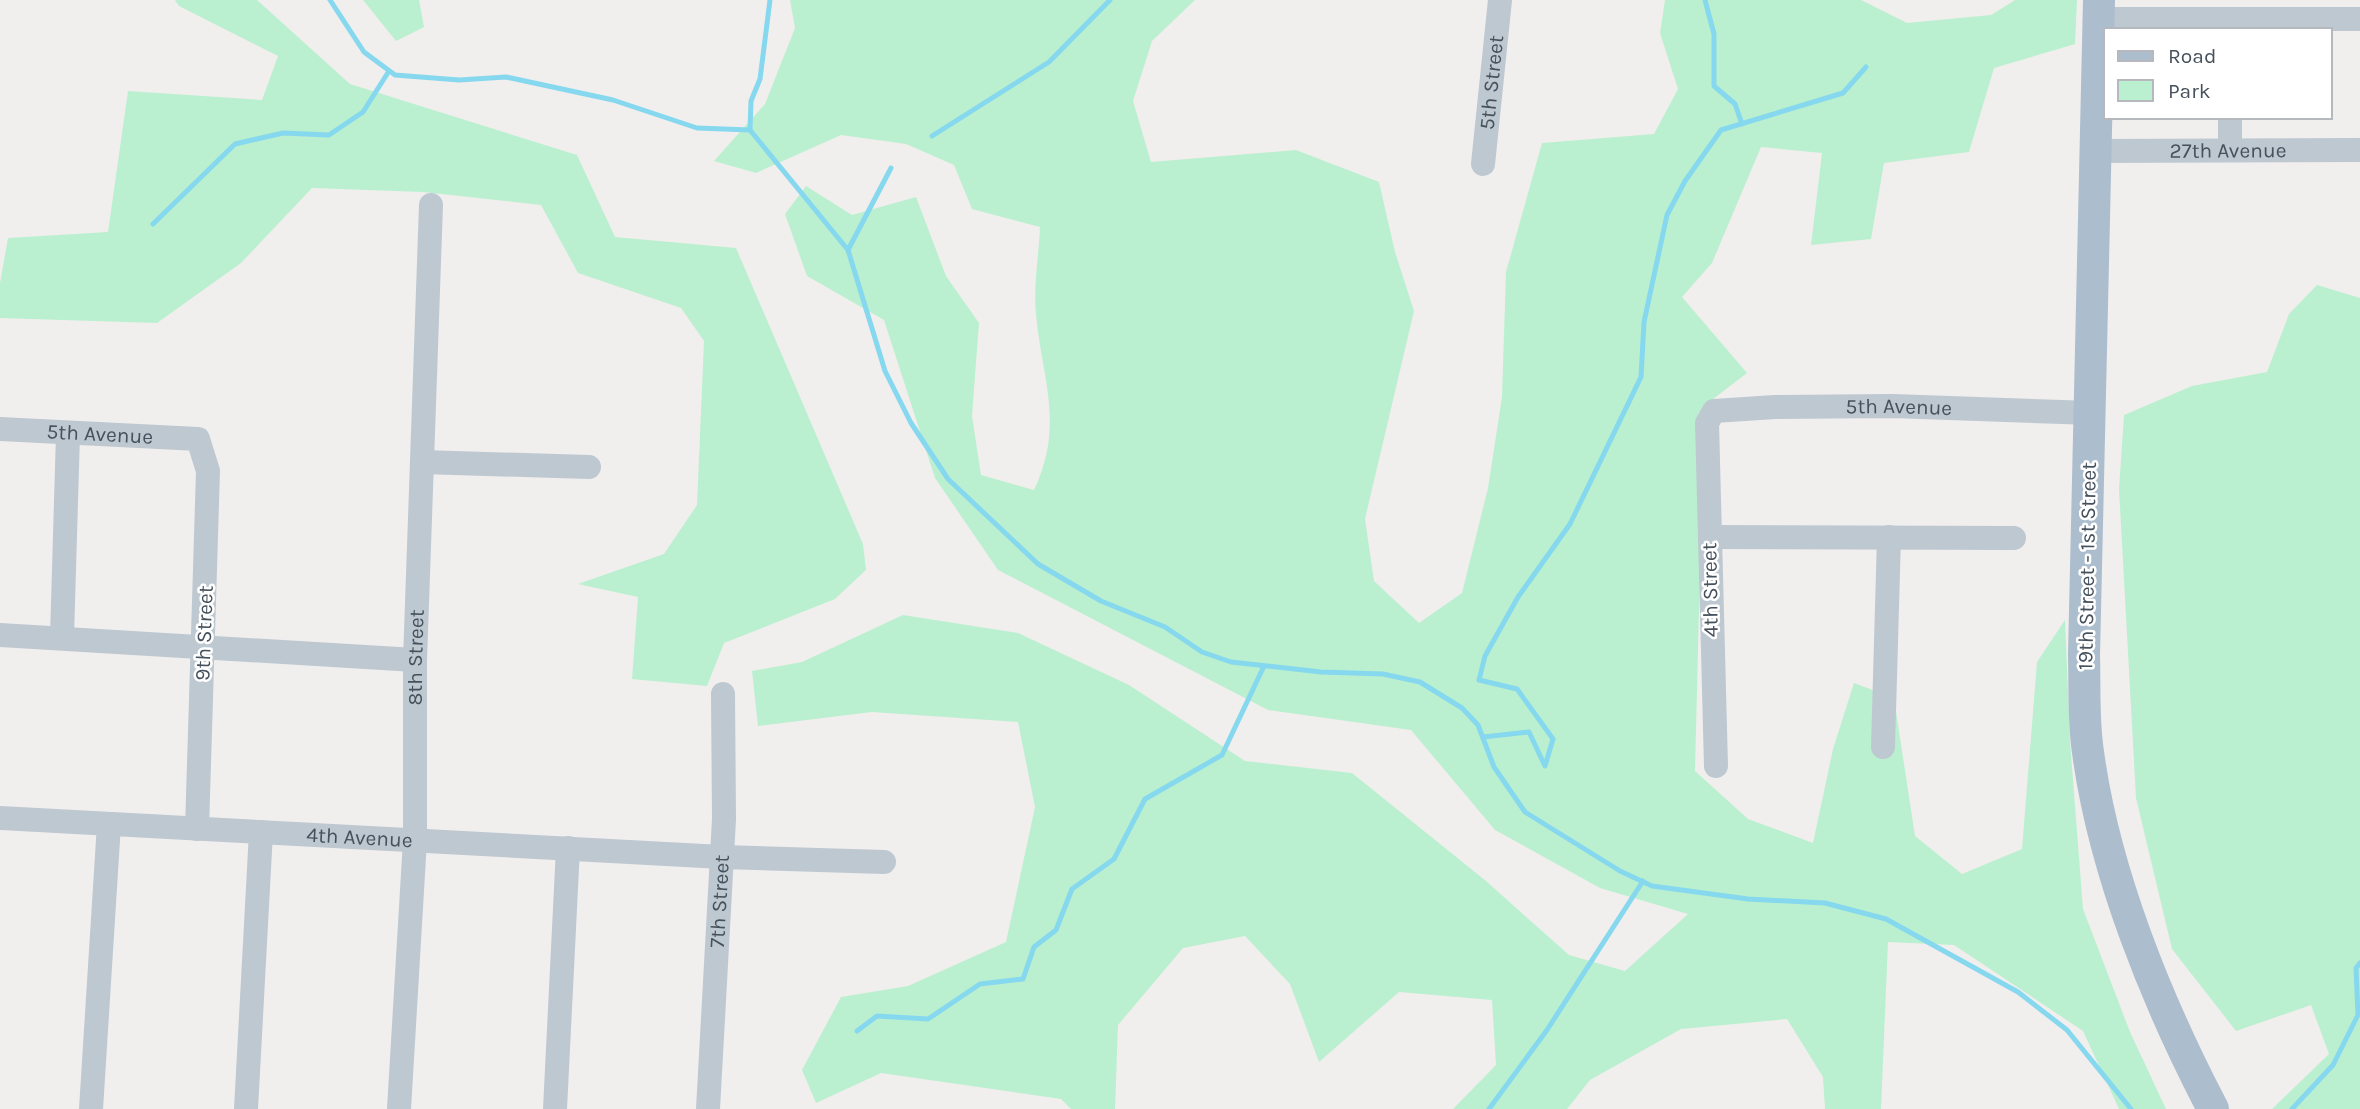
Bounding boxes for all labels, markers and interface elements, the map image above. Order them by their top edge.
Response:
legend [2104,28,2332,119]
street label: 5th Street [1475,34,1508,131]
text: Road [2168,44,2216,68]
text: Park [2168,79,2211,103]
street label: 27th Avenue [2170,138,2286,163]
street label: 5th Avenue [1845,394,1953,420]
street label: 5th Avenue [46,419,154,449]
street label: 19th Street - 1st Street [2073,462,2101,670]
street label: 4th Street [1697,542,1723,638]
street label: 9th Street [190,585,218,681]
street label: 8th Street [403,609,429,706]
street label: 4th Avenue [306,823,413,852]
street label: 7th Street [705,854,734,948]

